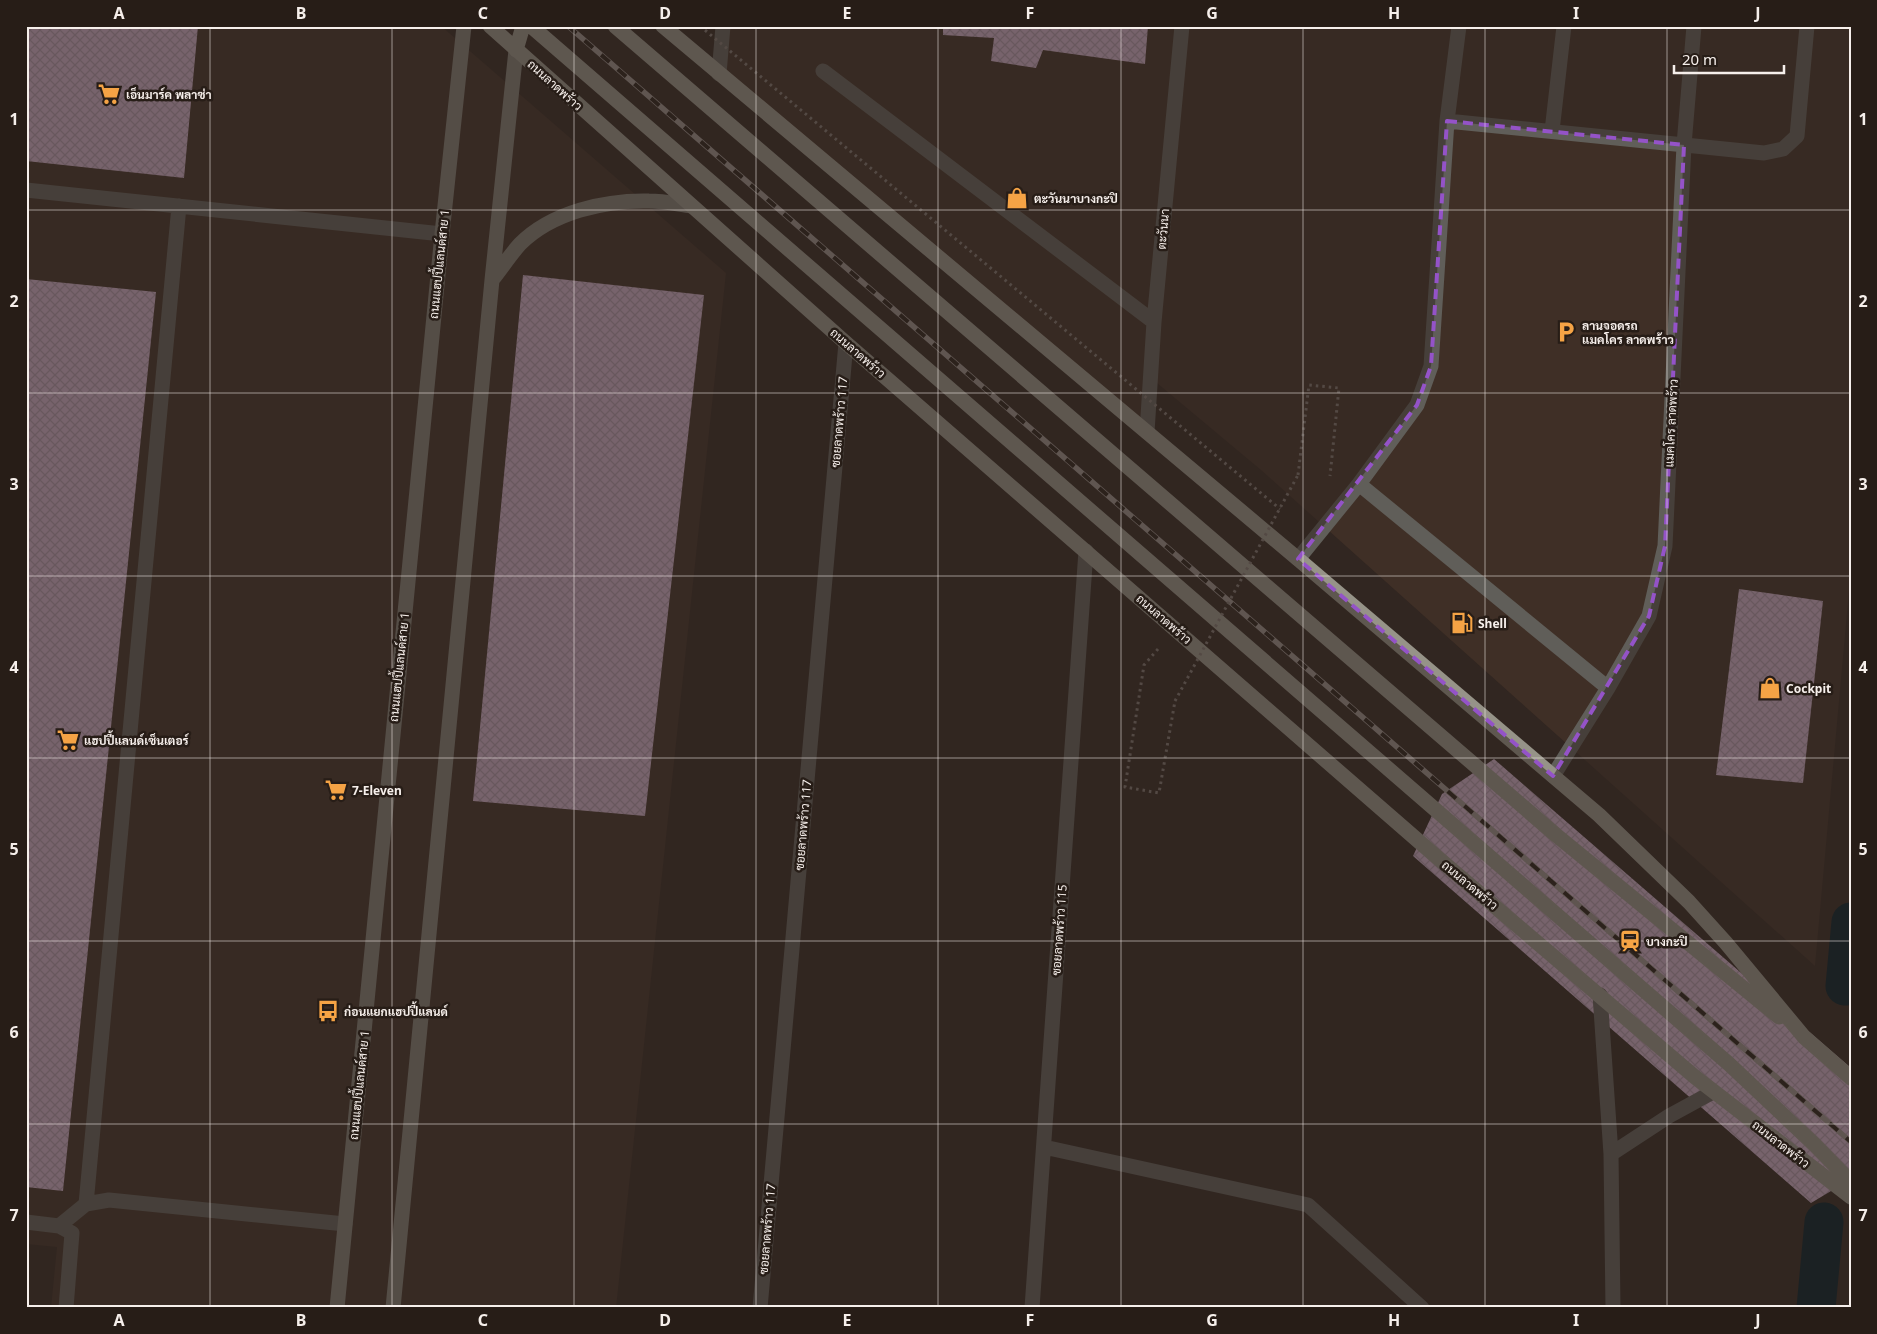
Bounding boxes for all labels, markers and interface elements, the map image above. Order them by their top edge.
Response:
text: A [113,2,125,24]
text: B [296,2,306,24]
text: C [478,2,488,24]
text: D [659,2,671,24]
text: E [843,2,852,24]
text: F [1026,2,1034,24]
text: G [1206,2,1218,24]
text: H [1388,2,1400,24]
text: I [1573,2,1579,24]
text: J [1753,2,1761,24]
scale bar [1674,42,1784,74]
text: 20 m [1682,49,1717,69]
street label: ถนนลาดพร้าว [524,56,586,114]
supermarket icon: เอ็นมาร์ค พลาซ่า [96,81,122,107]
place label: เอ็นมาร์ค พลาซ่า [126,86,212,103]
text: 1 [9,108,19,130]
text: 1 [1858,108,1868,130]
shop icon: ตะวันนาบางกะปิ [1004,185,1030,211]
place label: ตะวันนาบางกะปิ [1034,190,1118,207]
street label: ถนนแฮปปี้แลนด์สาย 1 [423,208,453,320]
street label: ตะวันนา [1153,208,1173,250]
text: 2 [9,290,19,312]
text: 2 [1858,290,1868,312]
place label: ลานจอดรถ แมคโคร ลาดพร้าว [1582,317,1674,348]
parking icon: ลานจอดรถ แมคโคร ลาดพร้าว [1553,319,1579,345]
street label: ถนนลาดพร้าว [827,324,889,382]
street label: ซอยลาดพร้าว 117 [827,376,851,468]
street label: แมคโคร ลาดพร้าว [1660,378,1682,468]
text: 3 [9,473,19,495]
text: 3 [1858,473,1868,495]
street label: ถนนลาดพร้าว [1133,590,1195,648]
fuel station icon: Shell [1449,610,1475,636]
street label: ถนนแฮปปี้แลนด์สาย 1 [383,611,413,723]
place label: Shell [1478,615,1507,632]
text: 4 [9,656,19,678]
text: 4 [1858,656,1868,678]
shop icon: Cockpit [1757,675,1783,701]
place label: Cockpit [1786,680,1831,697]
supermarket icon: แฮปปี้แลนด์เซ็นเตอร์ [55,727,81,753]
place label: แฮปปี้แลนด์เซ็นเตอร์ [84,730,190,749]
supermarket icon: 7-Eleven [323,777,349,803]
street label: ซอยลาดพร้าว 117 [791,779,815,871]
place label: 7-Eleven [352,782,402,799]
text: 5 [9,838,19,860]
text: 5 [1858,838,1868,860]
street label: ถนนลาดพร้าว [1438,856,1502,914]
street label: ซอยลาดพร้าว 115 [1047,884,1071,976]
station icon: บางกะปิ [1617,928,1643,954]
place label: บางกะปิ [1646,933,1687,950]
bus stop icon: ก่อนแยกแฮปปี้แลนด์ [315,998,341,1024]
place label: ก่อนแยกแฮปปี้แลนด์ [344,1001,449,1020]
text: 6 [9,1021,19,1043]
text: 6 [1858,1021,1868,1043]
street label: ถนนแฮปปี้แลนด์สาย 1 [343,1029,373,1141]
street label: ถนนลาดพร้าว [1749,1116,1813,1172]
street label: ซอยลาดพร้าว 117 [755,1183,779,1275]
text: 7 [9,1204,19,1226]
text: 7 [1858,1204,1868,1226]
text: A [113,1309,125,1331]
text: B [296,1309,306,1331]
text: C [478,1309,488,1331]
text: D [659,1309,671,1331]
text: E [843,1309,852,1331]
text: F [1026,1309,1034,1331]
text: G [1206,1309,1218,1331]
text: H [1388,1309,1400,1331]
text: I [1573,1309,1579,1331]
text: J [1753,1309,1761,1331]

